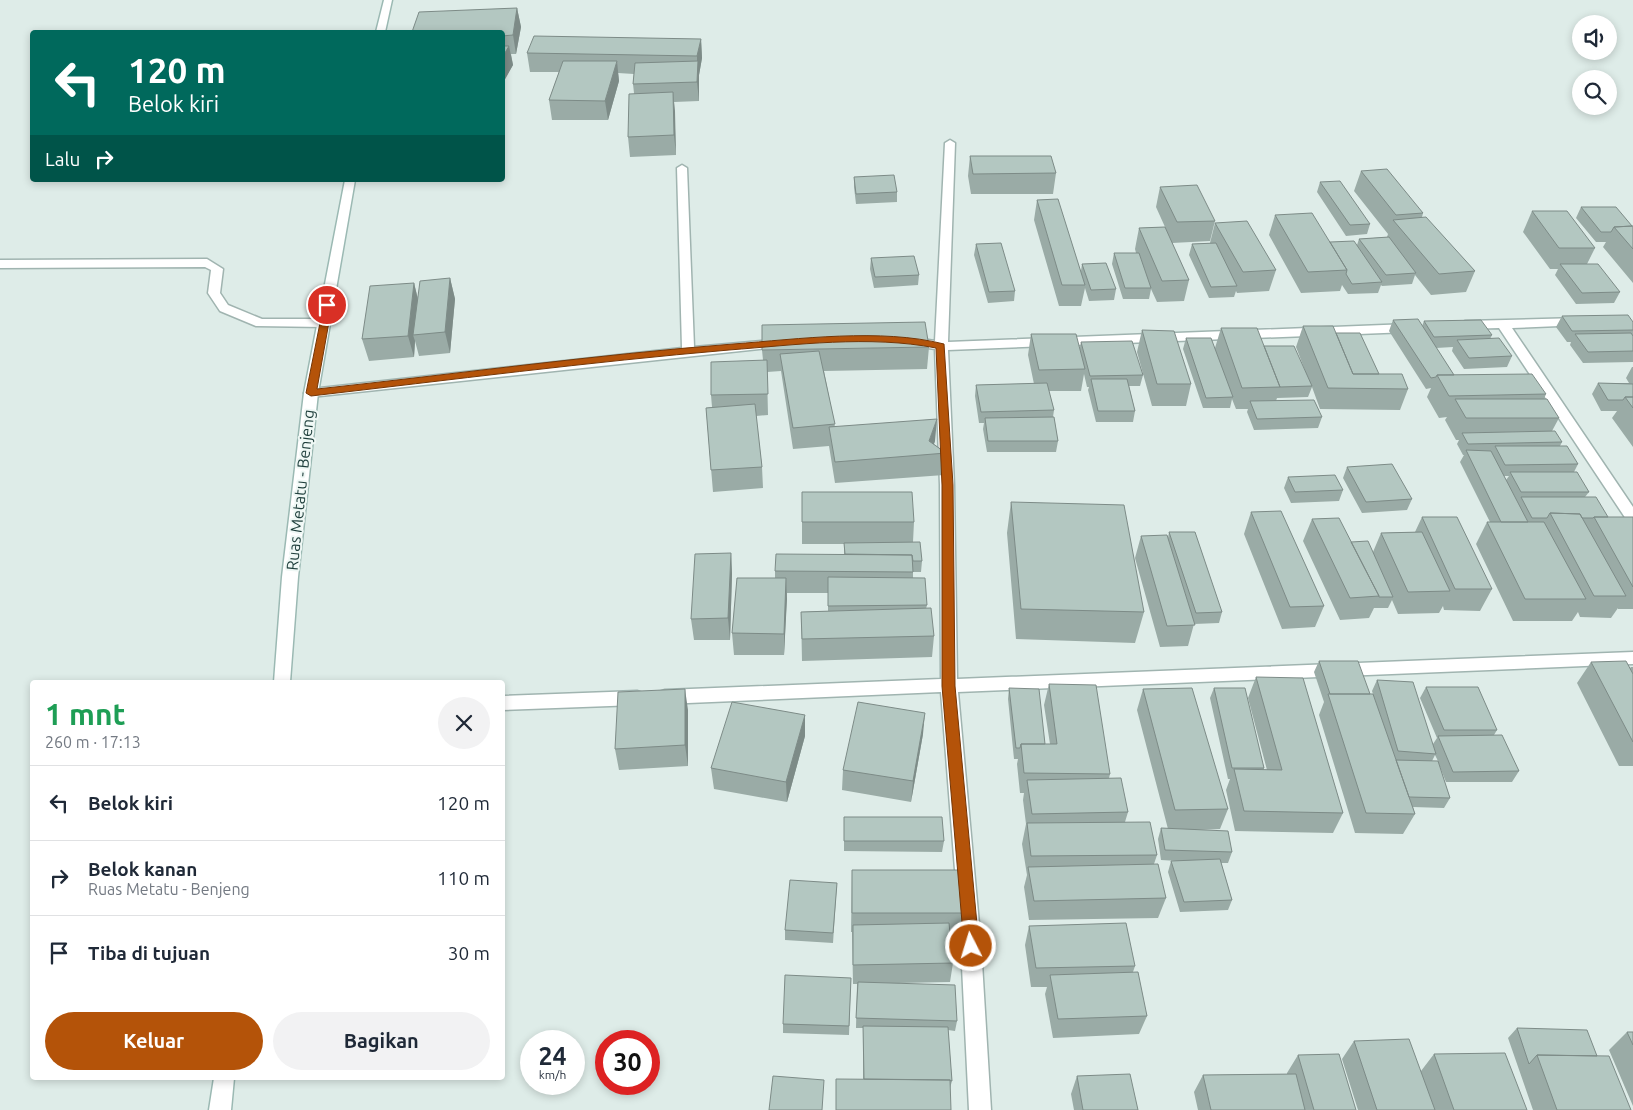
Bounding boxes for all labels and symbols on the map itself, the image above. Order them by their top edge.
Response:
pin [306,284,348,326]
street label: Ruas Metatu - Benjeng [283,409,317,571]
position arrow [944,919,996,971]
speed limit sign: 30 [595,1030,660,1095]

